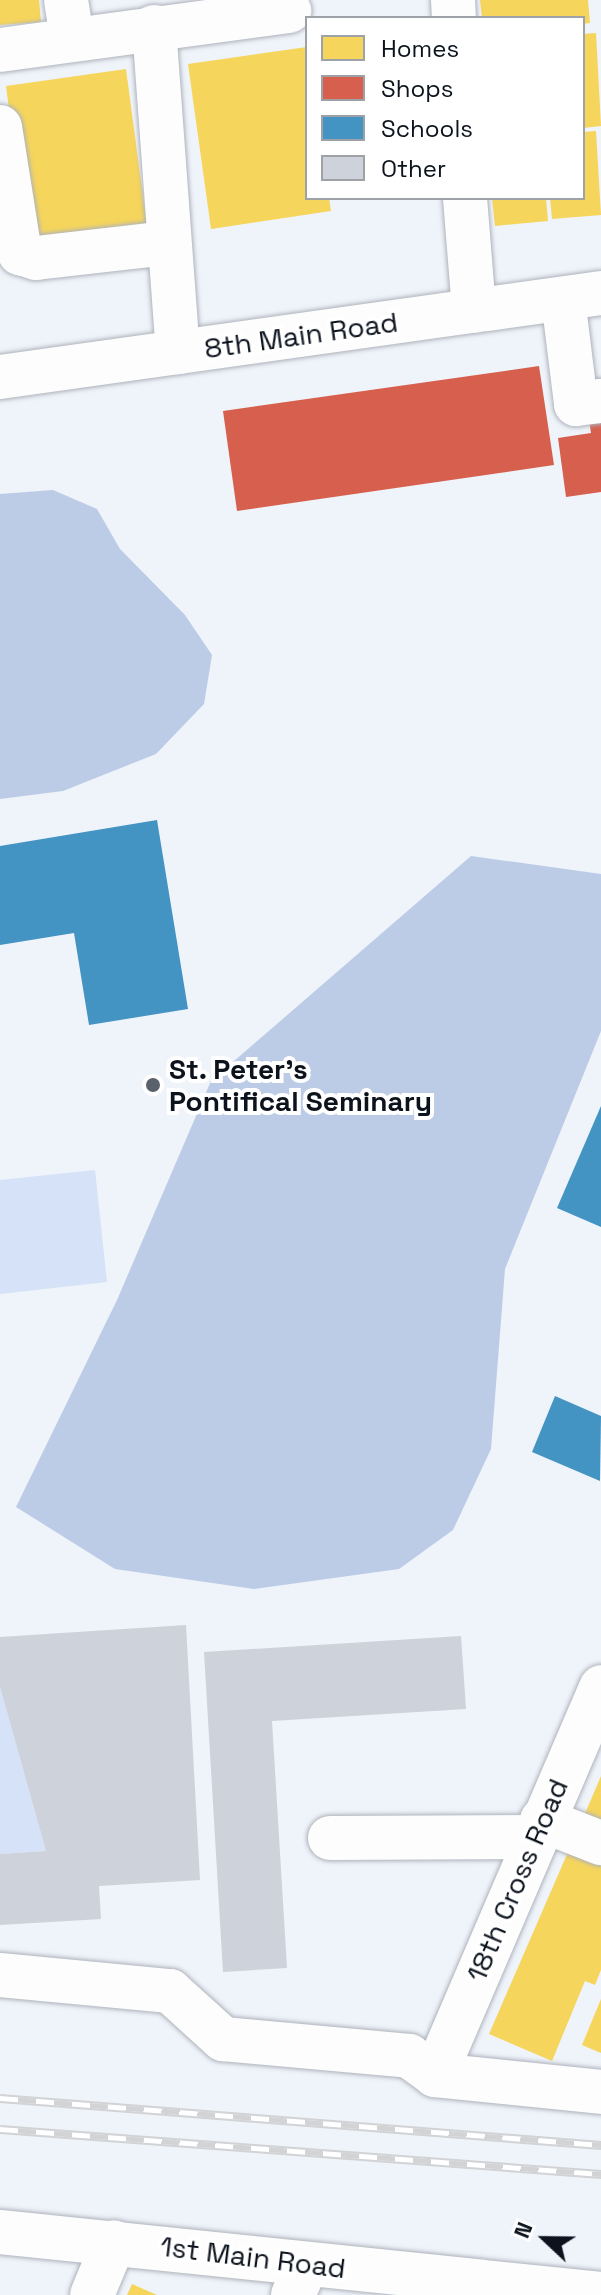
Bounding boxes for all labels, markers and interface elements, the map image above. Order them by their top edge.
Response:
legend [305,16,585,200]
text: Homes [381,33,459,64]
text: Shops [381,73,453,104]
text: Schools [381,113,473,144]
text: Other [381,153,446,184]
street label: 8th Main Road [202,305,400,365]
place label: St. Peter's Pontifical Seminary [169,1052,432,1118]
marker: St. Peter's Pontifical Seminary [144,1076,162,1094]
street label: 18th Cross Road [459,1773,575,1987]
north arrow [505,2199,585,2279]
text: N [507,2218,538,2242]
street label: 1st Main Road [158,2229,348,2285]

